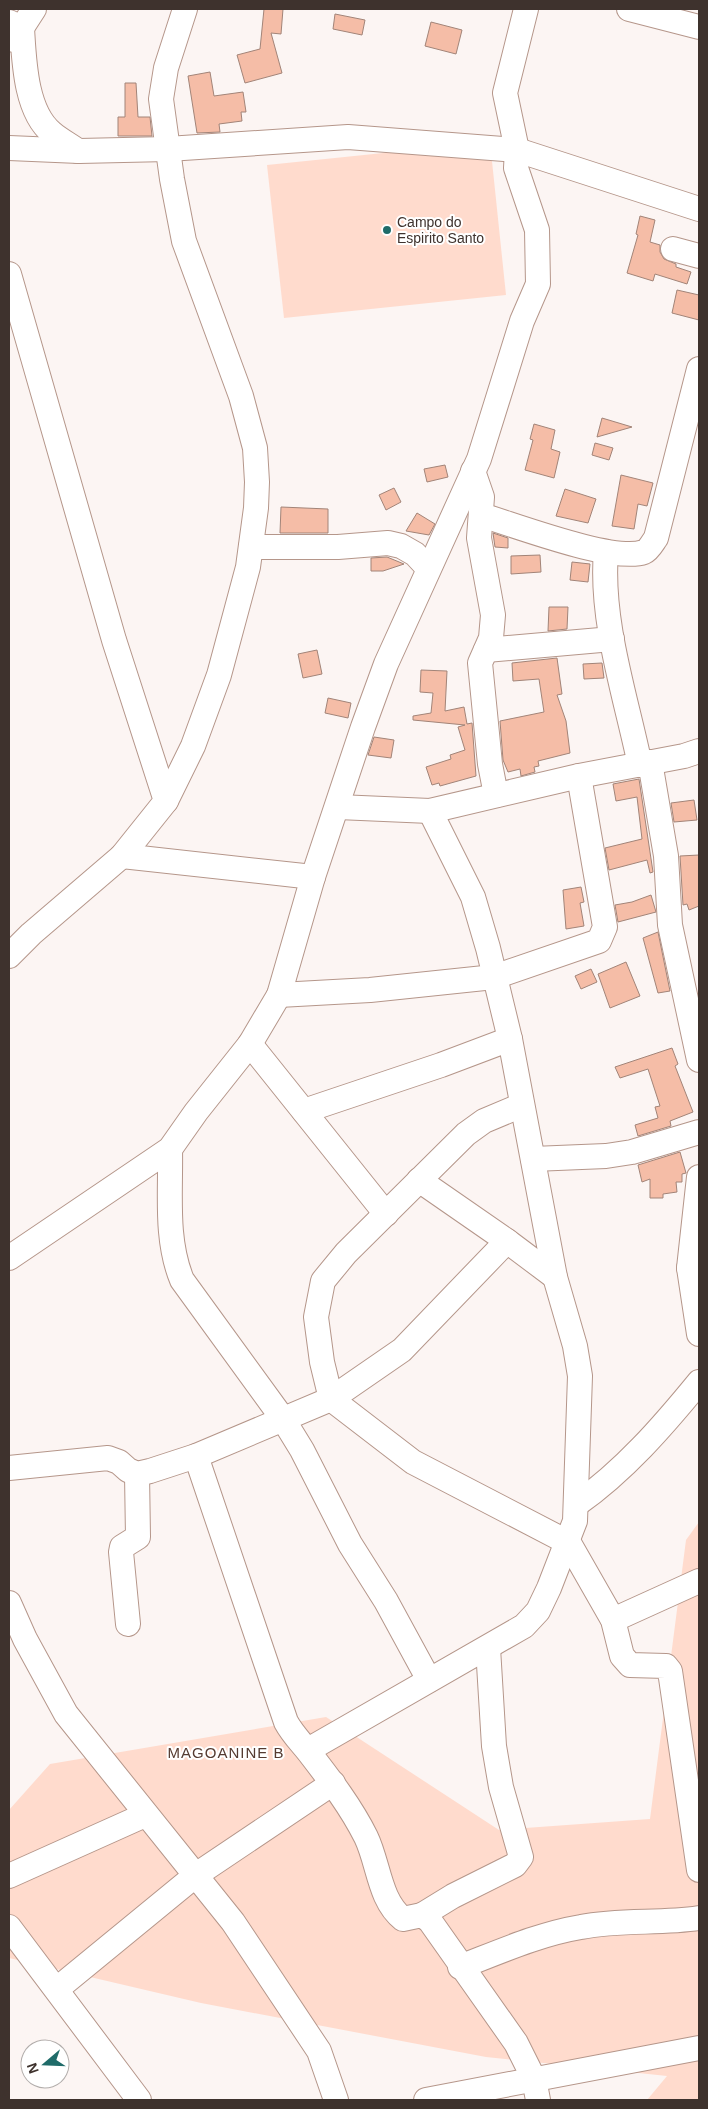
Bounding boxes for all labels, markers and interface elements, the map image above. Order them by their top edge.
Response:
place label: Campo do Espirito Santo [397,214,484,246]
marker: Campo do Espirito Santo [381,224,393,236]
district label: MAGOANINE B [168,1744,284,1761]
north arrow [20,2039,70,2089]
text: N [23,2061,42,2076]

